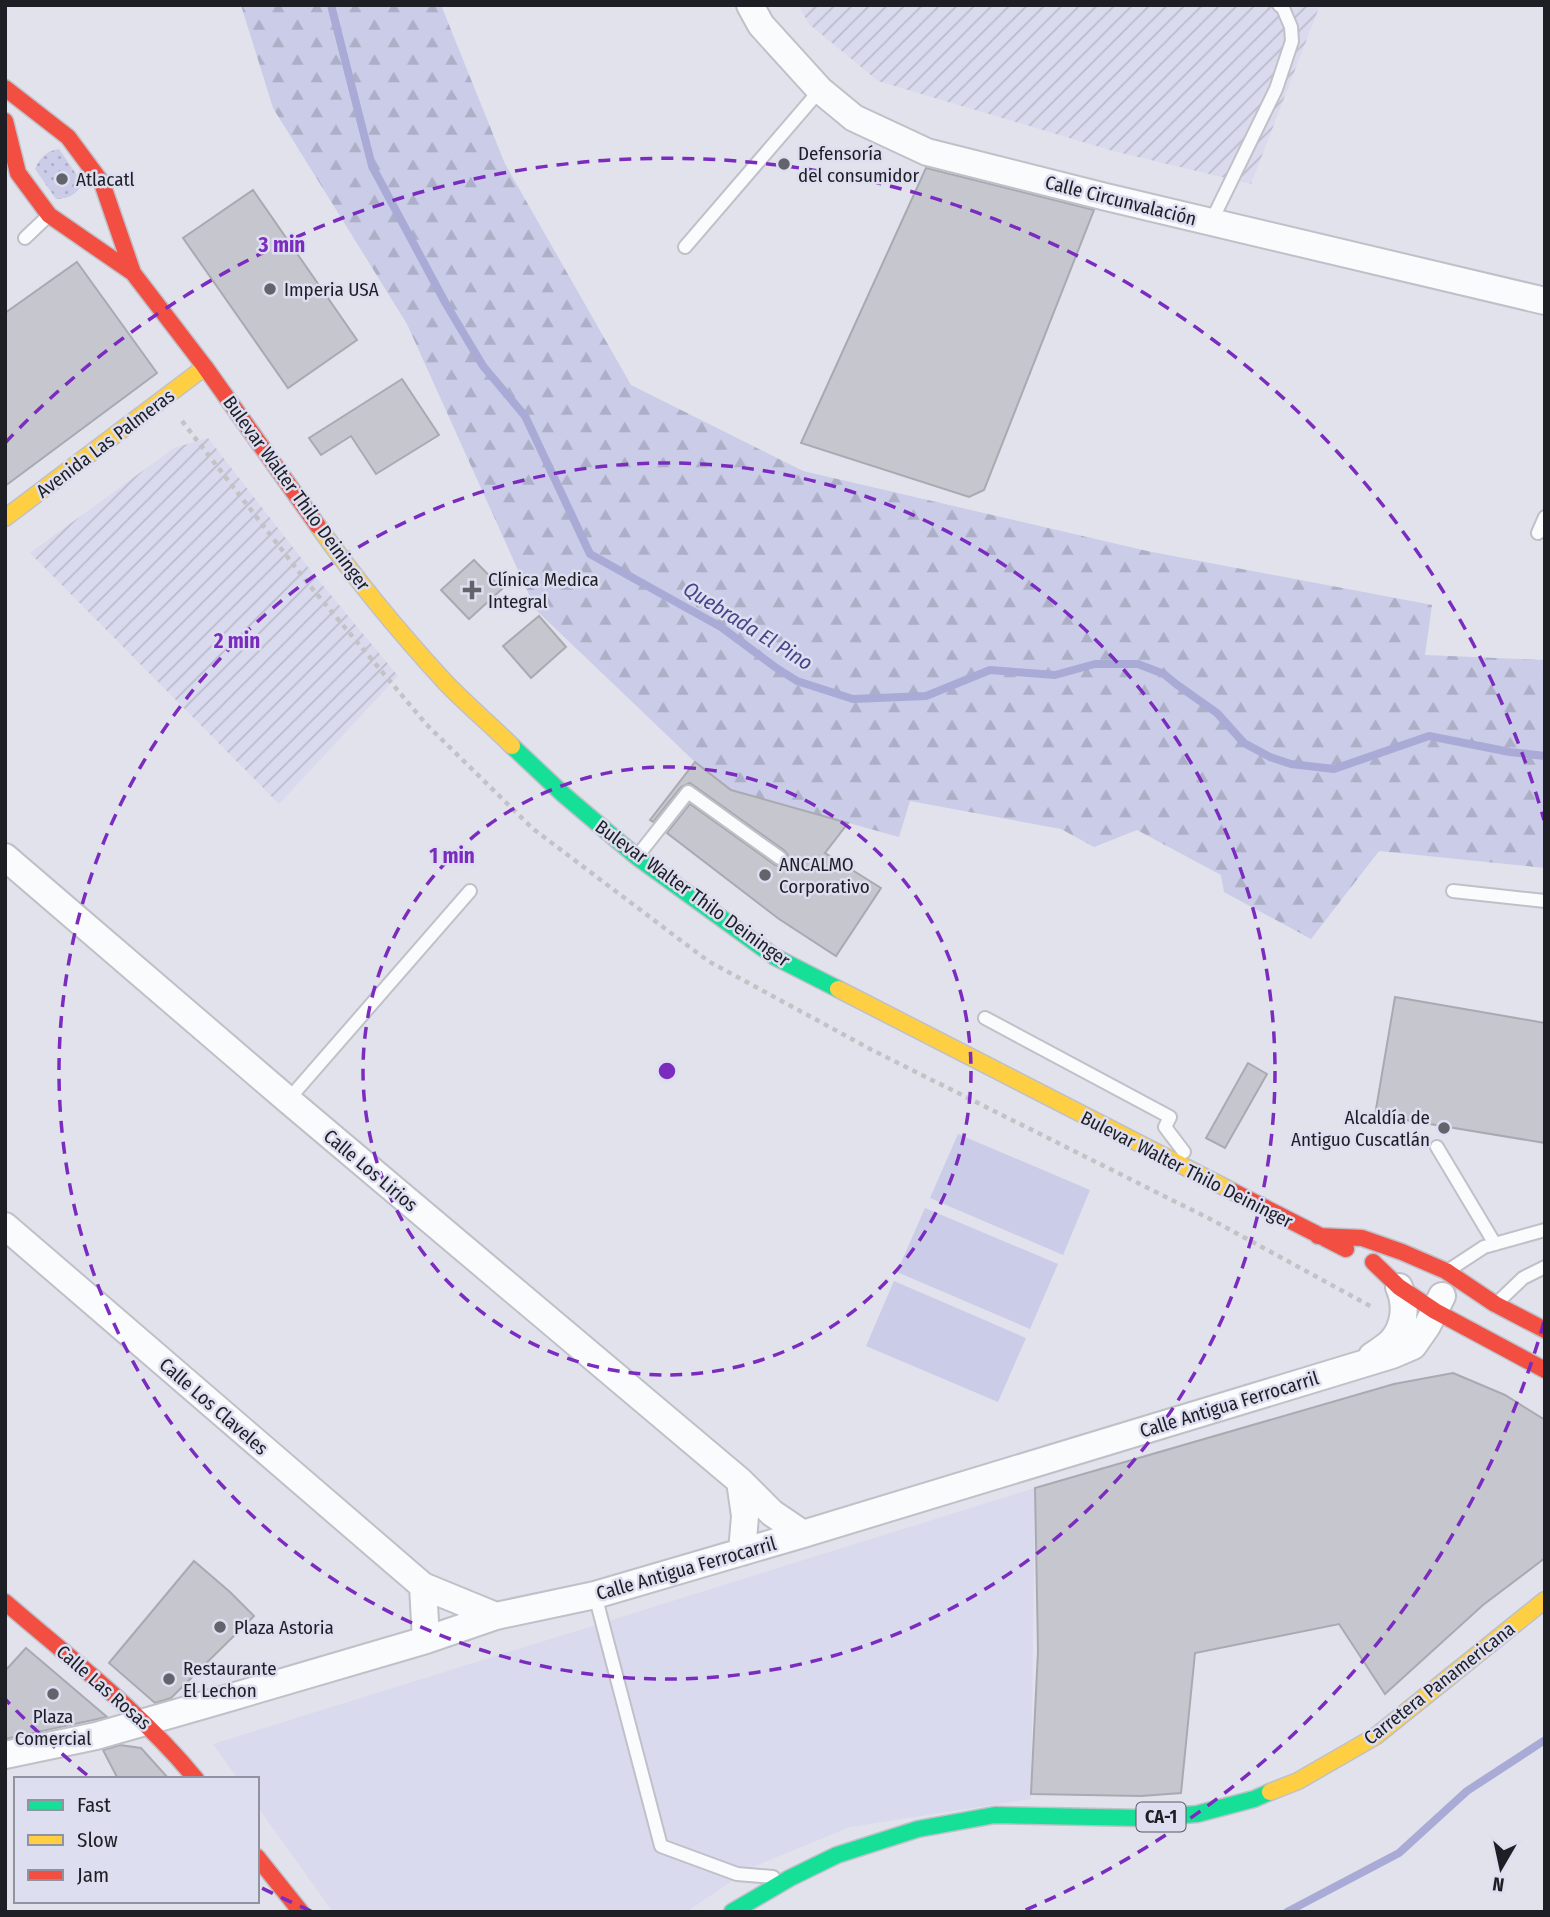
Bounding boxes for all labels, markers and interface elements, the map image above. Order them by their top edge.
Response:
place label: Defensoría del consumidor [798,142,919,187]
marker: Defensoría del consumidor [776,156,792,172]
place label: Atlacatl [76,168,135,191]
marker: Atlacatl [54,171,70,187]
street label: Calle Circunvalación [1043,171,1199,230]
text: 3 min [258,232,305,258]
place label: Imperia USA [284,278,379,301]
marker: Imperia USA [262,281,278,297]
street label: Avenida Las Palmeras [32,384,179,503]
street label: Bulevar Walter Thilo Deininger [218,391,375,595]
place label: Clínica Medica Integral [488,568,599,613]
water label: Quebrada El Pino [679,576,817,676]
marker: Clínica Medica Integral [462,580,482,600]
text: 2 min [213,628,260,654]
street label: Bulevar Walter Thilo Deininger [591,815,795,972]
text: 1 min [429,843,475,869]
place label: ANCALMO Corporativo [779,853,870,898]
marker: ANCALMO Corporativo [757,867,773,883]
centre of rings [655,1059,679,1083]
street label: Bulevar Walter Thilo Deininger [1077,1106,1297,1233]
place label: Alcaldía de Antiguo Cuscatlán [1291,1106,1430,1151]
marker: Alcaldía de Antiguo Cuscatlán [1436,1120,1452,1136]
street label: Calle Los Lirios [319,1124,422,1216]
street label: Calle Los Claveles [155,1353,273,1460]
street label: Calle Antigua Ferrocarril [1137,1366,1321,1443]
street label: Calle Antigua Ferrocarril [594,1532,779,1605]
place label: Plaza Astoria [234,1616,334,1639]
street label: Carretera Panamericana [1359,1617,1520,1750]
marker: Plaza Astoria [212,1619,228,1635]
street label: Calle Las Rosas [52,1640,156,1735]
place label: Restaurante El Lechon [183,1657,277,1702]
marker: Restaurante El Lechon [161,1671,177,1687]
marker: Plaza Comercial [45,1686,61,1702]
place label: Plaza Comercial [15,1705,91,1750]
legend [14,1777,259,1903]
text: Fast [77,1792,111,1818]
road number: CA-1 [1136,1802,1186,1831]
text: Slow [77,1827,118,1853]
north arrow [1466,1833,1536,1903]
text: Jam [77,1862,109,1888]
text: N [1491,1872,1506,1897]

